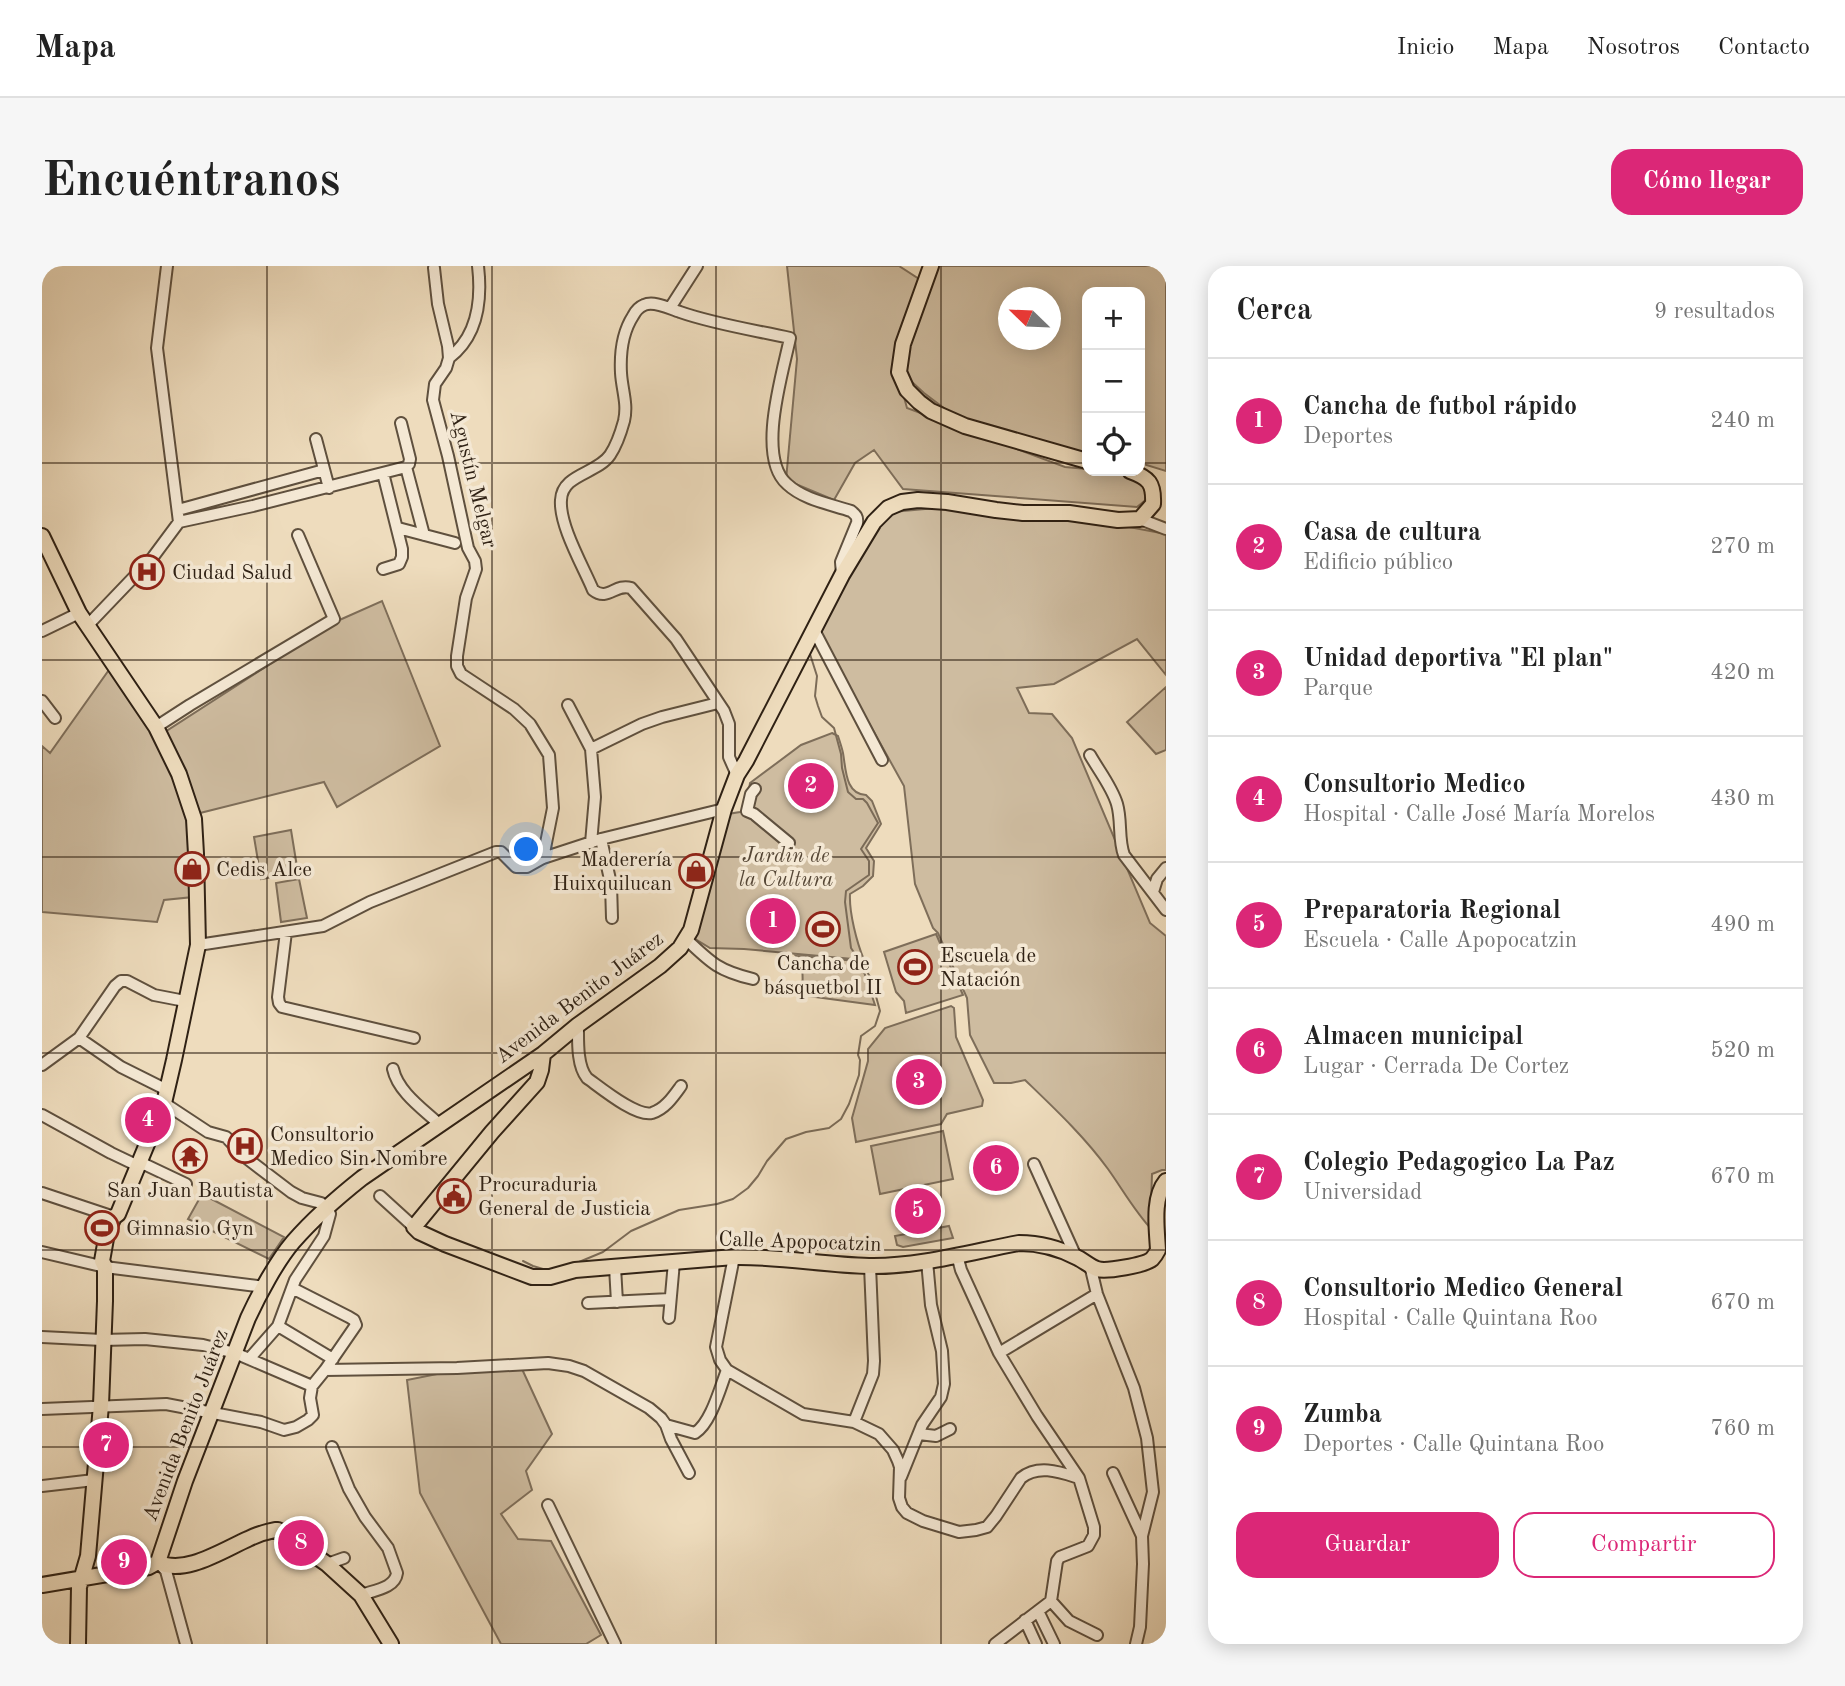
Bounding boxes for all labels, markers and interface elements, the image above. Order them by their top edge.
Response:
text: Mapa [35,32,116,65]
text: Inicio [1397,36,1455,60]
text: Mapa [1493,36,1549,60]
text: Nosotros [1587,36,1680,60]
text: Contacto [1718,36,1810,60]
button: Cómo llegar [1611,149,1803,215]
text: Encuéntranos [42,158,340,207]
north arrow [998,287,1061,350]
map controls [1082,287,1145,476]
button: + [1082,287,1145,350]
text: Cerca [1236,296,1312,326]
text: 9 resultados [1654,300,1775,323]
button: − [1082,350,1145,413]
text: Cancha de futbol rápido [1303,394,1577,420]
street label: Agustín Melgar [445,408,500,551]
text: 1 [1252,409,1266,432]
text: 240 m [1710,409,1775,432]
button: locate [1082,413,1145,476]
text: Deportes [1303,425,1393,448]
text: Casa de cultura [1303,520,1481,546]
text: 2 [1252,535,1266,558]
text: 270 m [1710,535,1775,558]
text: Edificio público [1303,551,1453,574]
hospital icon: Ciudad Salud [128,553,166,591]
place label: Ciudad Salud [172,563,292,584]
text: Unidad deportiva "El plan" [1303,646,1613,672]
text: 3 [1252,661,1266,684]
text: 420 m [1710,661,1775,684]
text: Parque [1303,677,1373,700]
pin: 2 [788,760,834,812]
text: Consultorio Medico [1303,772,1526,798]
text: 4 [1252,787,1266,810]
text: 430 m [1710,787,1775,810]
text: Hospital · Calle José María Morelos [1303,803,1655,826]
your location [509,832,543,866]
park label: Jardin de la Cultura [739,846,833,891]
shop icon: Cedis Alce [173,850,211,888]
place label: Maderería Huixquilucan [552,850,672,895]
shop icon: Maderería Huixquilucan [677,852,715,890]
place label: Cedis Alce [216,860,312,881]
pin: 1 [750,895,796,947]
text: Preparatoria Regional [1303,898,1561,924]
sports icon: Cancha de básquetbol II [804,910,842,948]
text: 5 [1252,913,1266,936]
text: 490 m [1710,913,1775,936]
street label: Avenida Benito Juárez [492,928,668,1068]
text: Escuela · Calle Apopocatzin [1303,929,1577,952]
place label: Escuela de Natación [940,946,1036,991]
sports icon: Escuela de Natación [896,948,934,986]
place label: Cancha de básquetbol II [764,954,882,999]
text: Almacen municipal [1303,1024,1523,1050]
text: 6 [1252,1039,1266,1062]
text: 520 m [1710,1039,1775,1062]
text: Lugar · Cerrada De Cortez [1303,1055,1569,1078]
pin: 3 [896,1056,942,1108]
pin: 4 [125,1094,171,1146]
place label: Consultorio Medico Sin Nombre [270,1125,448,1170]
hospital icon: Consultorio Medico Sin Nombre [226,1127,264,1165]
temple icon: San Juan Bautista [171,1137,209,1175]
pin: 6 [973,1142,1019,1194]
text: Colegio Pedagogico La Paz [1303,1150,1615,1176]
text: 7 [1252,1165,1266,1188]
text: 670 m [1710,1165,1775,1188]
place label: Procuraduria General de Justicia [478,1175,651,1220]
public building icon: Procuraduria General de Justicia [435,1177,473,1215]
place label: San Juan Bautista [107,1181,273,1202]
text: Universidad [1303,1181,1422,1204]
pin: 5 [895,1185,941,1237]
sports icon: Gimnasio Gyn [83,1209,121,1247]
place label: Gimnasio Gyn [126,1219,254,1240]
street label: Calle Apopocatzin [718,1229,882,1256]
text: Consultorio Medico General [1303,1276,1623,1302]
text: 8 [1252,1291,1266,1314]
text: 670 m [1710,1291,1775,1314]
text: Hospital · Calle Quintana Roo [1303,1307,1598,1330]
street label: Avenida Benito Juárez [140,1327,233,1525]
text: Zumba [1303,1402,1382,1428]
text: 9 [1252,1417,1266,1440]
text: 760 m [1710,1417,1775,1440]
pin: 7 [83,1419,129,1471]
text: Deportes · Calle Quintana Roo [1303,1433,1604,1456]
button: Guardar [1236,1512,1499,1578]
button: Compartir [1513,1512,1775,1578]
pin: 8 [278,1517,324,1569]
pin: 9 [101,1536,147,1588]

